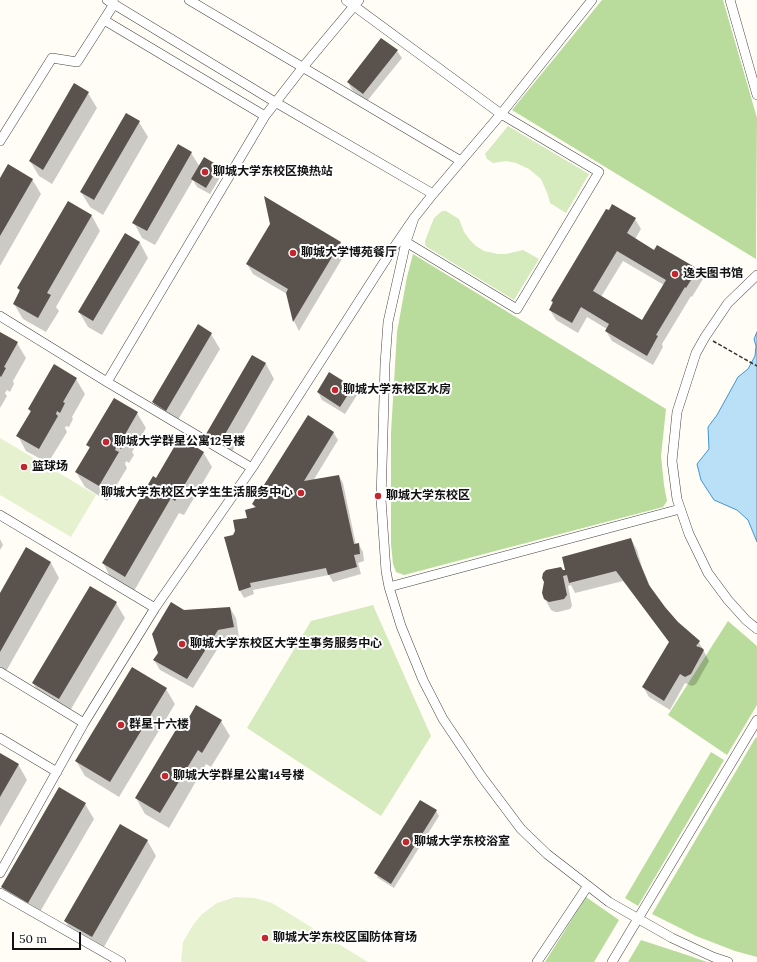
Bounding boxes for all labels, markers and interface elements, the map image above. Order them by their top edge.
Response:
place label: 聊城大学东校区换热站 [213,165,333,179]
marker: 聊城大学东校区换热站 [200,167,210,177]
place label: 聊城大学博苑餐厅 [301,246,397,260]
marker: 聊城大学博苑餐厅 [288,248,298,258]
place label: 逸夫图书馆 [683,267,743,281]
marker: 逸夫图书馆 [670,269,680,279]
place label: 聊城大学东校区水房 [343,383,451,397]
marker: 聊城大学东校区水房 [330,385,340,395]
place label: 聊城大学群星公寓12号楼 [114,435,245,449]
marker: 聊城大学群星公寓12号楼 [101,437,111,447]
place label: 篮球场 [32,460,68,474]
marker: 篮球场 [19,462,29,472]
place label: 聊城大学东校区大学生生活服务中心 [101,486,293,500]
marker: 聊城大学东校区大学生生活服务中心 [296,488,306,498]
place label: 聊城大学东校区 [386,489,470,503]
marker: 聊城大学东校区 [373,491,383,501]
place label: 聊城大学东校区大学生事务服务中心 [190,637,382,651]
marker: 聊城大学东校区大学生事务服务中心 [177,639,187,649]
place label: 群星十六楼 [129,718,189,732]
marker: 群星十六楼 [116,720,126,730]
place label: 聊城大学群星公寓14号楼 [173,769,304,783]
marker: 聊城大学群星公寓14号楼 [160,771,170,781]
place label: 聊城大学东校浴室 [414,835,510,849]
marker: 聊城大学东校浴室 [401,837,411,847]
scale bar [14,924,83,950]
text: 50 m [19,931,47,946]
place label: 聊城大学东校区国防体育场 [273,931,417,945]
marker: 聊城大学东校区国防体育场 [260,933,270,943]

